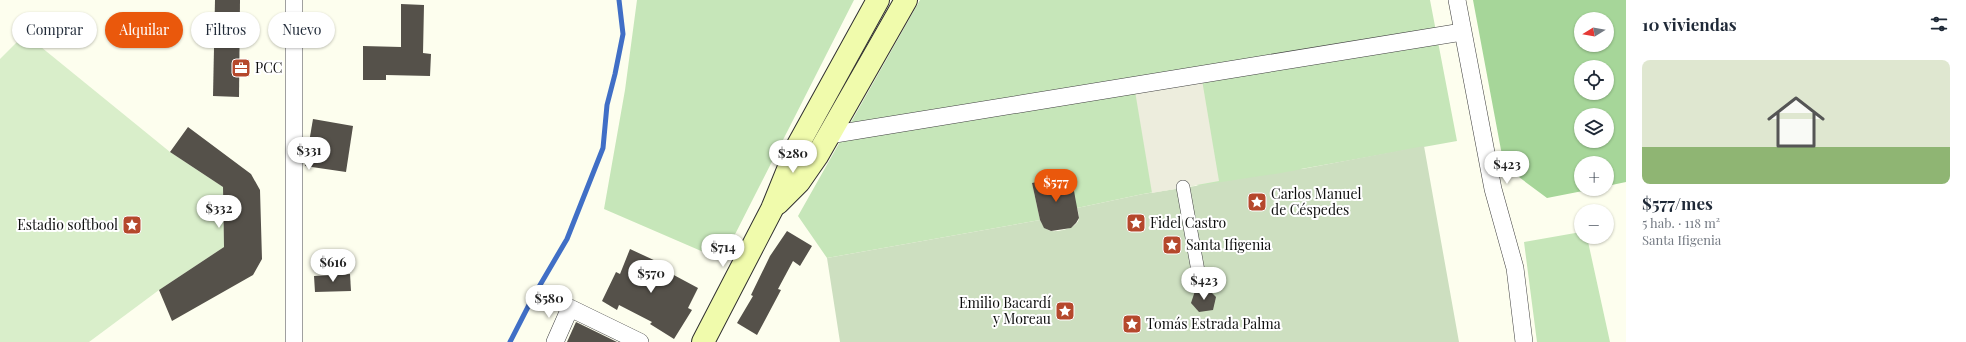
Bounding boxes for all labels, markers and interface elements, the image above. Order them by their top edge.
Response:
chip: Comprar [12,12,97,48]
chip: Alquilar [105,12,183,48]
chip: Filtros [191,12,260,48]
chip: Nuevo [268,12,335,48]
north arrow [1574,12,1614,52]
map controls [1574,12,1614,244]
text: 10 viviendas [1642,13,1737,35]
icon: filters [1928,13,1950,35]
office icon: PCC [230,57,252,79]
place label: PCC [255,58,282,77]
button: locate [1574,60,1614,100]
icon: home [1760,86,1832,158]
button: layers [1574,108,1614,148]
pin: $331 [285,137,333,171]
pin: $280 [769,140,817,174]
text: $331 [296,141,322,158]
text: $280 [778,144,808,161]
pin: $423 [1483,151,1531,185]
text: $423 [1493,155,1521,172]
button: + [1574,156,1614,196]
pin: $577 [1032,169,1080,203]
text: $577 [1043,173,1069,190]
place label: Carlos Manuel de Céspedes [1271,184,1362,219]
place icon: Carlos Manuel de Céspedes [1246,191,1268,213]
text: $577/mes [1642,192,1713,214]
pin: $332 [195,195,243,229]
text: $332 [206,199,232,216]
button: − [1574,204,1614,244]
place icon: Fidel Castro [1125,212,1147,234]
place label: Fidel Castro [1150,213,1227,232]
place icon: Estadio softbool [121,214,143,236]
text: 5 hab. · 118 m² [1642,214,1720,231]
place label: Estadio softbool [17,215,118,234]
text: Santa Ifigenia [1642,231,1721,248]
pin: $714 [699,234,747,268]
place icon: Santa Ifigenia [1161,234,1183,256]
place label: Santa Ifigenia [1186,235,1271,254]
text: $714 [710,238,736,255]
pin: $616 [309,249,357,283]
text: $616 [319,253,347,270]
pin: $570 [627,260,675,294]
text: $570 [637,264,665,281]
pin: $423 [1180,267,1228,301]
text: $423 [1190,271,1218,288]
pin: $580 [525,285,573,319]
text: $580 [534,289,564,306]
place label: Emilio Bacardí y Moreau [959,293,1051,328]
place icon: Emilio Bacardí y Moreau [1054,300,1076,322]
place icon: Tomás Estrada Palma [1121,313,1143,335]
place label: Tomás Estrada Palma [1146,314,1281,333]

